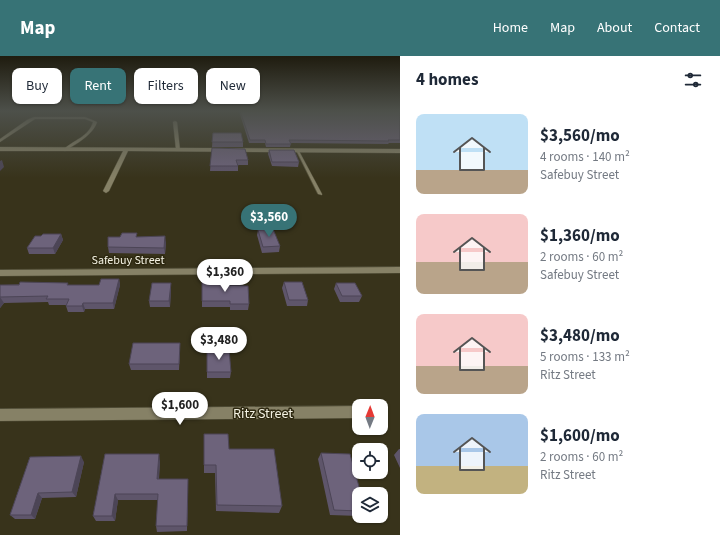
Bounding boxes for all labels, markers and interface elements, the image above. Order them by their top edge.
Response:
text: Map [20,15,55,42]
text: Home [493,18,528,38]
text: Map [550,18,575,38]
text: About [597,18,632,38]
text: Contact [654,18,700,38]
chip: Buy [12,68,62,104]
chip: Rent [70,68,126,104]
chip: Filters [134,68,198,104]
chip: New [206,68,260,104]
text: 4 homes [416,68,478,92]
icon: filters [682,69,704,91]
text: $3,560/mo [540,124,620,148]
icon: home [448,130,496,178]
text: 4 rooms · 140 m² [540,148,630,166]
text: Safebuy Street [540,166,619,184]
pin: $3,560 [236,204,302,238]
text: $3,560 [250,208,288,226]
text: $1,360/mo [540,224,620,248]
icon: home [448,230,496,278]
text: 2 rooms · 60 m² [540,248,623,266]
street label: Safebuy Street [91,252,165,269]
pin: $1,360 [192,259,258,293]
text: $1,360 [206,263,244,281]
text: Safebuy Street [540,266,619,284]
text: $3,480/mo [540,324,620,348]
pin: $3,480 [186,327,252,361]
icon: home [448,330,496,378]
text: $3,480 [200,331,238,349]
text: 5 rooms · 133 m² [540,348,630,366]
text: Ritz Street [540,366,596,384]
pin: $1,600 [147,392,213,426]
text: $1,600 [161,396,199,414]
north arrow [352,399,388,435]
map controls [352,399,388,523]
street label: Ritz Street [233,404,293,424]
text: $1,600/mo [540,424,620,448]
icon: home [448,430,496,478]
button: locate [352,443,388,479]
text: 2 rooms · 60 m² [540,448,623,466]
text: Ritz Street [540,466,596,484]
button: layers [352,487,388,523]

